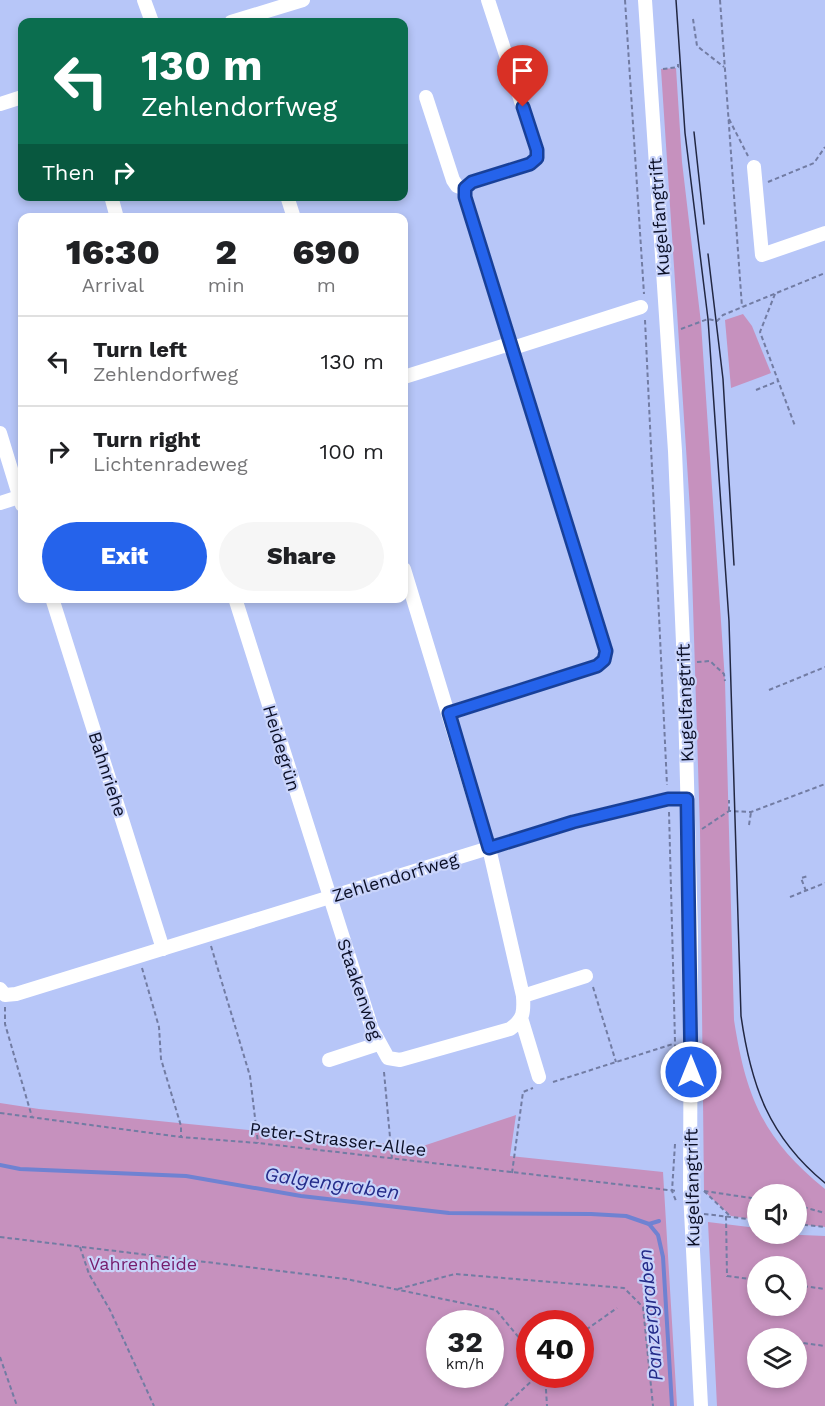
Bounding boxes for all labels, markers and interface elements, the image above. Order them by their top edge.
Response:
text: 130 m [141,41,263,90]
icon: left [42,42,120,120]
pin [497,45,548,107]
icon: arrive [506,54,539,87]
text: Zehlendorfweg [141,91,337,123]
icon: right [107,156,140,189]
street label: Kugelfangtrift [644,157,674,277]
text: Then [42,160,95,185]
text: 16:30 [66,231,160,273]
text: 2 [215,231,237,273]
text: 690 [292,231,360,273]
text: Arrival [82,273,144,297]
text: min [208,273,245,297]
text: m [317,273,336,297]
text: Turn left [93,337,187,362]
icon: left [42,345,75,378]
text: 130 m [320,349,384,374]
text: Zehlendorfweg [93,362,238,386]
text: Turn right [93,427,200,452]
icon: right [42,435,75,468]
text: 100 m [320,439,384,464]
text: Lichtenradeweg [93,452,248,476]
button: Exit [42,522,207,591]
button: Share [219,522,384,591]
street label: Kugelfangtrift [672,643,698,763]
street label: Heidegrün [259,702,305,794]
street label: Bahnriehe [84,729,132,819]
street label: Zehlendorfweg [329,848,461,906]
street label: Staakenweg [333,936,387,1043]
position arrow [659,1040,723,1104]
street label: Peter-Strasser-Allee [248,1118,428,1160]
street label: Kugelfangtrift [680,1128,704,1248]
water label: Galgengraben [263,1162,401,1204]
map controls [747,1184,807,1388]
button: sound [747,1184,807,1244]
water label: Panzergraben [632,1248,668,1382]
park label: Vahrenheide [89,1253,197,1274]
button: search [747,1256,807,1316]
speed limit sign: 40 [516,1310,594,1388]
text: 32 [447,1324,483,1359]
button: layers [747,1328,807,1388]
text: km/h [446,1355,484,1373]

